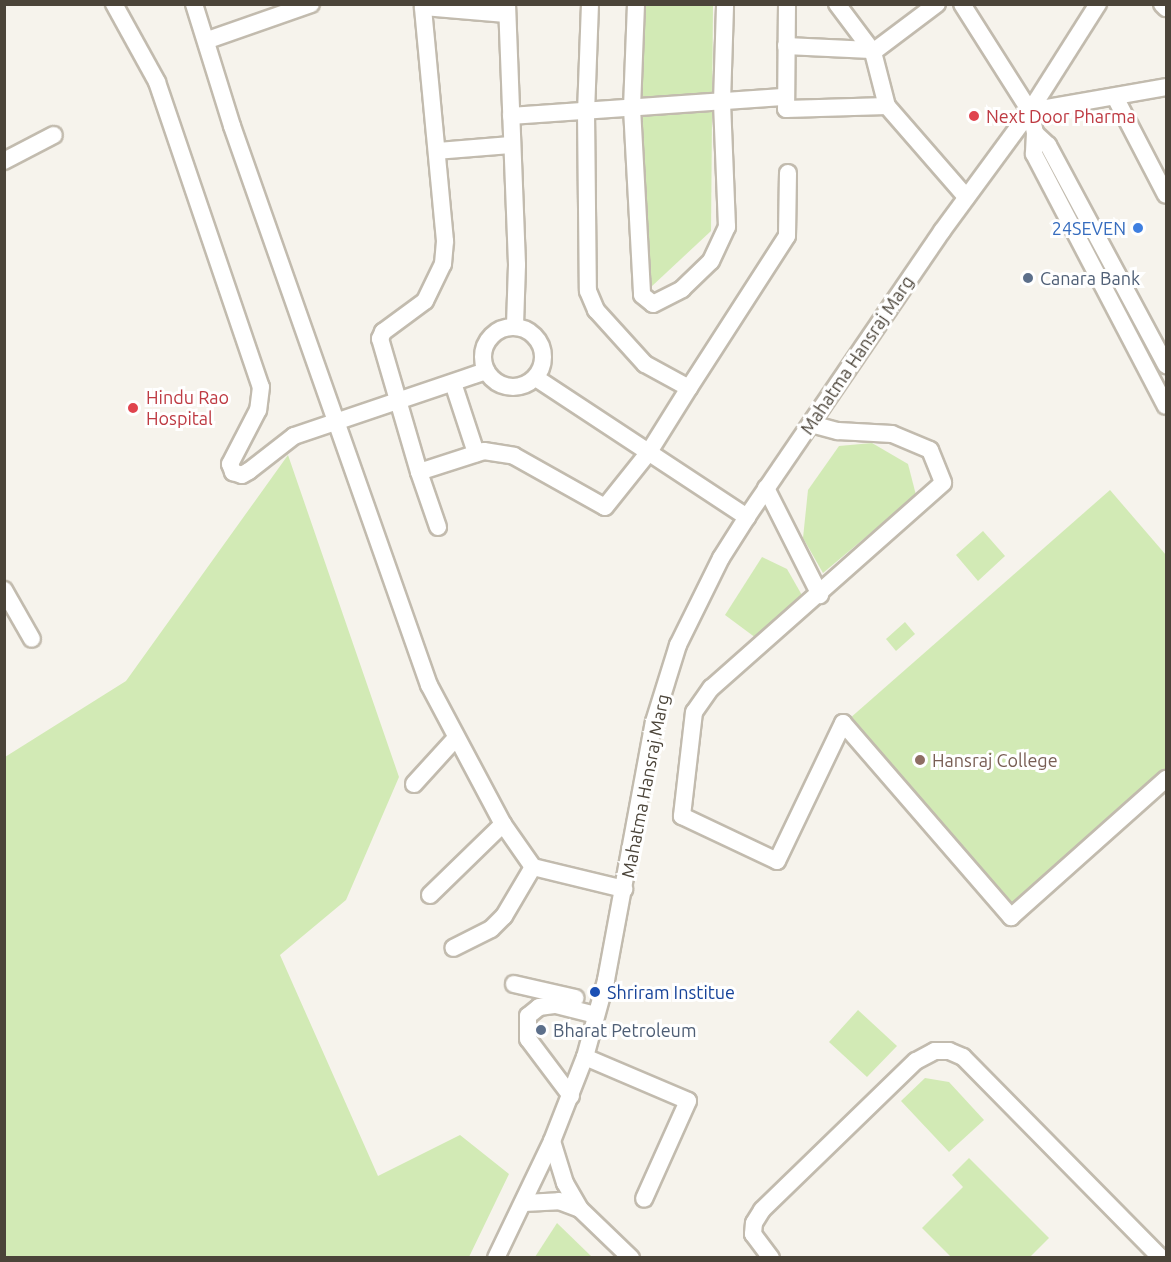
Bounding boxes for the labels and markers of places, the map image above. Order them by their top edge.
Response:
place label: Next Door Pharma [986,105,1136,127]
marker: Next Door Pharma [967,109,981,123]
place label: 24SEVEN [1052,217,1126,239]
marker: 24SEVEN [1131,221,1145,235]
place label: Canara Bank [1040,267,1140,289]
marker: Canara Bank [1021,271,1035,285]
place label: Hindu Rao Hospital [146,387,229,430]
marker: Hindu Rao Hospital [124,399,142,417]
place label: Hansraj College [932,749,1058,771]
marker: Hansraj College [913,753,927,767]
place label: Shriram Institue [607,981,735,1003]
marker: Shriram Institue [588,985,602,999]
place label: Bharat Petroleum [553,1019,696,1041]
marker: Bharat Petroleum [534,1023,548,1037]

